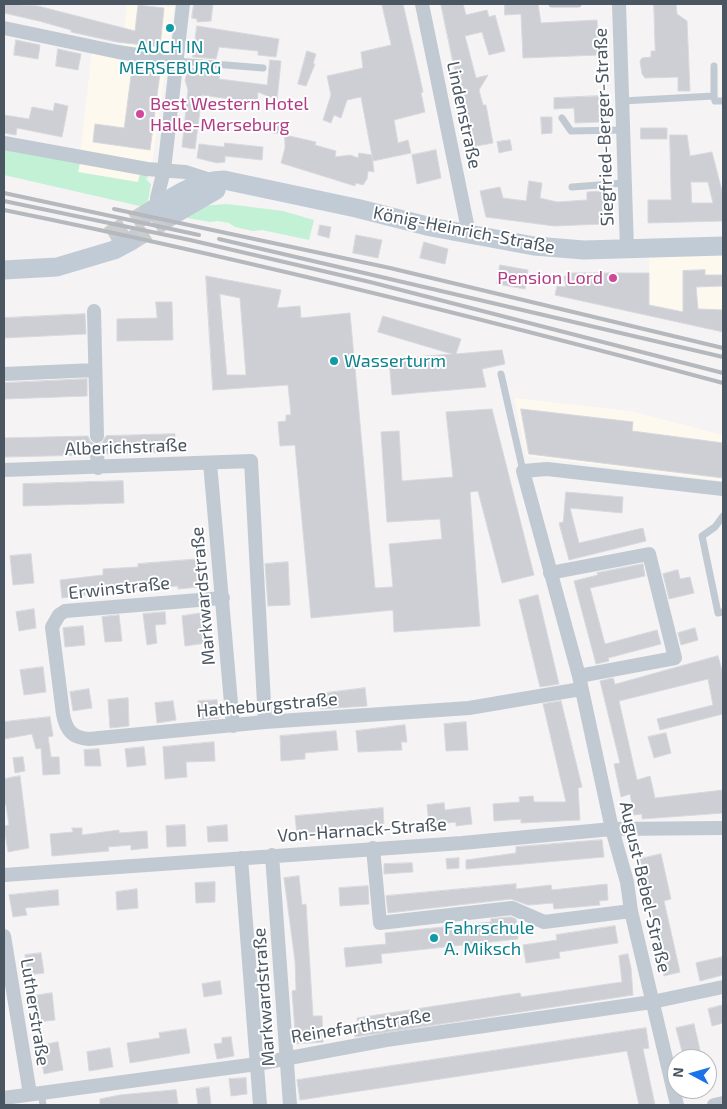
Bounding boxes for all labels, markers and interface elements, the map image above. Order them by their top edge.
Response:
marker: AUCH IN MERSEBURG [164,22,176,34]
street label: Siegfried-Berger-Straße [590,27,618,227]
place label: AUCH IN MERSEBURG [119,36,221,78]
street label: Lindenstraße [442,59,486,171]
place label: Best Western Hotel Halle-Merseburg [150,93,309,136]
marker: Best Western Hotel Halle-Merseburg [134,108,146,120]
street label: König-Heinrich-Straße [371,202,557,258]
place label: Pension Lord [497,267,603,289]
marker: Pension Lord [607,272,619,284]
place label: Wasserturm [344,350,446,372]
marker: Wasserturm [328,355,340,367]
street label: Alberichstraße [64,434,188,460]
street label: Markwardstraße [186,526,220,666]
street label: Erwinstraße [67,572,171,604]
street label: Hatheburgstraße [196,688,338,722]
street label: August-Bebel-Straße [615,799,675,975]
street label: Von-Harnack-Straße [277,813,447,847]
place label: Fahrschule A. Miksch [444,917,535,960]
street label: Markwardstraße [248,927,280,1067]
marker: Fahrschule A. Miksch [428,932,440,944]
street label: Lutherstraße [16,957,54,1067]
street label: Reinefarthstraße [289,1004,433,1048]
north arrow [667,1049,717,1099]
text: N [669,1067,687,1078]

